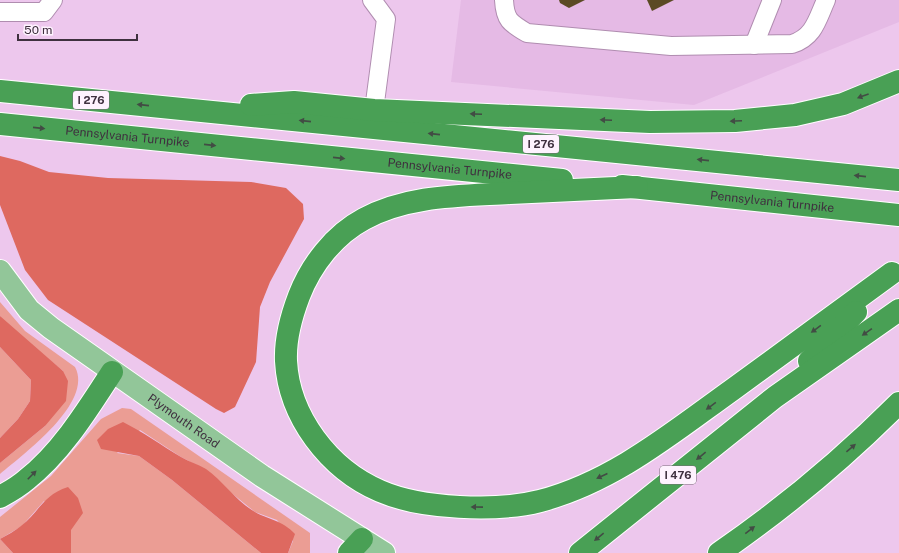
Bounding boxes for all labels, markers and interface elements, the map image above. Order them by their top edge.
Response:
scale bar [18,16,137,42]
text: 50 m [24,23,52,37]
road number: I 276 [73,91,109,109]
one-way arrow [857,94,869,100]
one-way arrow [137,101,149,108]
one-way arrow [469,111,482,117]
one-way arrow [600,116,612,123]
one-way arrow [299,117,311,124]
one-way arrow [729,118,742,124]
street label: Pennsylvania Turnpike [65,124,190,150]
one-way arrow [33,125,45,131]
one-way arrow [428,130,440,137]
road number: I 276 [523,135,559,153]
one-way arrow [204,142,216,148]
one-way arrow [333,154,345,161]
street label: Pennsylvania Turnpike [387,156,513,182]
one-way arrow [697,157,709,164]
one-way arrow [854,173,866,179]
street label: Pennsylvania Turnpike [709,188,835,215]
one-way arrow [810,325,821,333]
one-way arrow [862,328,872,336]
street label: Plymouth Road [145,391,222,451]
one-way arrow [705,401,716,410]
one-way arrow [846,444,857,453]
one-way arrow [696,452,707,461]
road number: I 476 [660,466,696,484]
one-way arrow [27,470,37,480]
one-way arrow [596,473,608,479]
one-way arrow [471,503,483,510]
one-way arrow [745,526,756,534]
one-way arrow [594,533,605,542]

